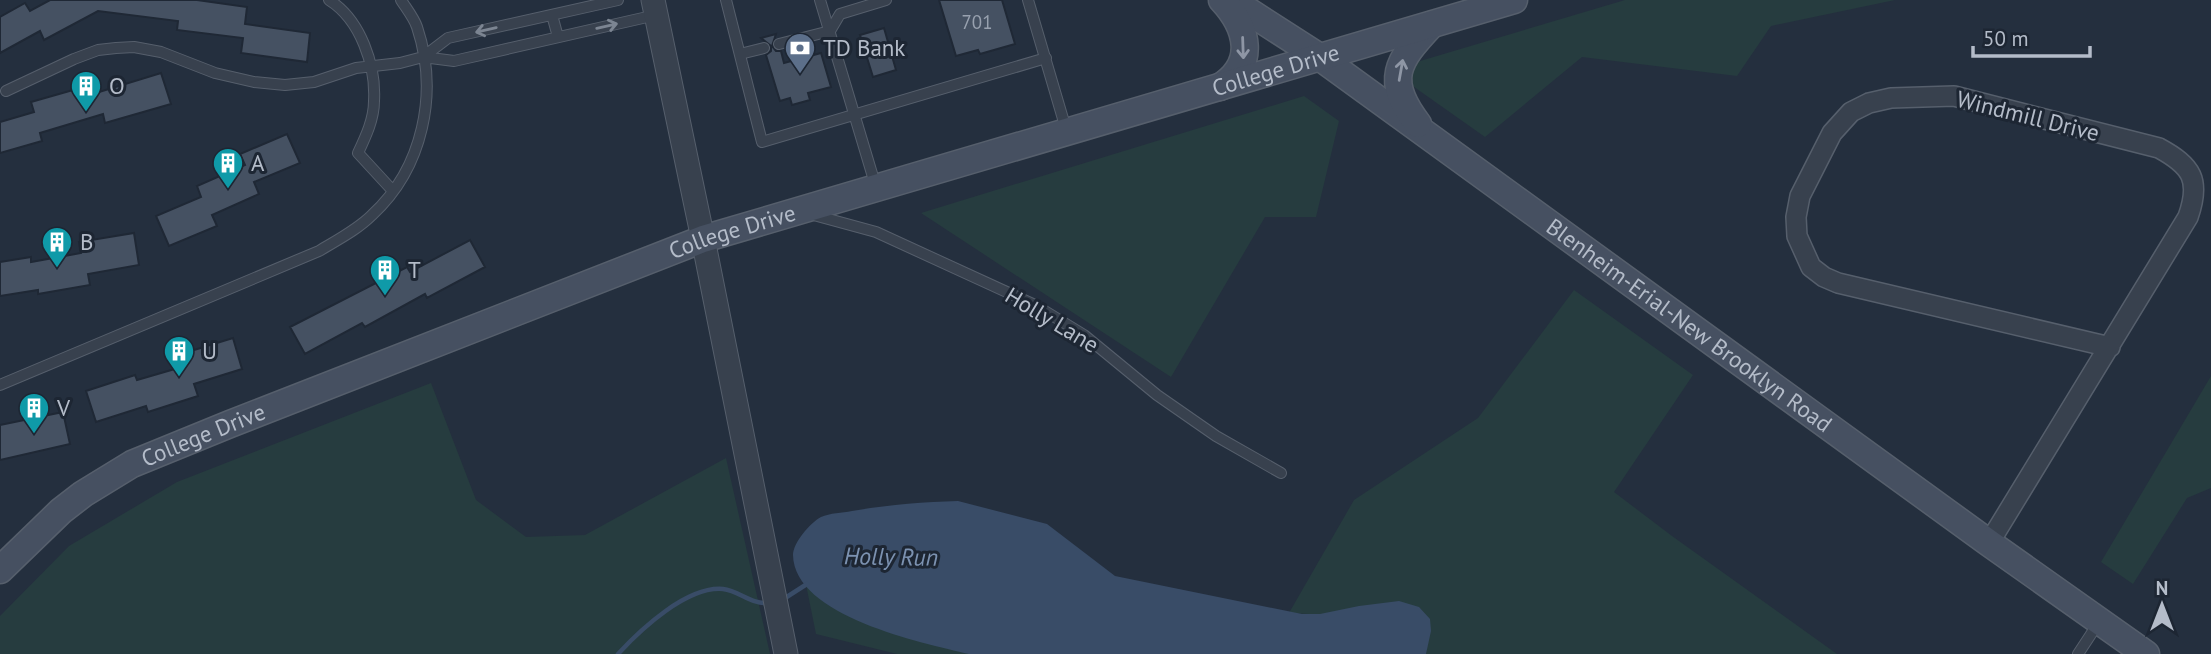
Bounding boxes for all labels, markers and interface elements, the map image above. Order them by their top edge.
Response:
house number: 701 [961,10,993,34]
scale bar [1973,14,2090,58]
one-way arrow [595,19,618,33]
one-way arrow [475,24,498,37]
text: 50 m [1983,25,2029,52]
bank icon: TD Bank [783,31,817,75]
place label: TD Bank [823,33,905,62]
one-way arrow [1237,36,1250,59]
street label: College Drive [1209,37,1343,102]
one-way arrow [1394,59,1408,82]
building icon: O [69,69,103,113]
place label: O [109,71,125,100]
street label: Windmill Drive [1954,84,2103,147]
building icon: A [211,146,245,190]
place label: A [251,148,265,177]
street label: College Drive [664,198,799,265]
street label: Blenheim-Erial-New Brooklyn Road [1541,212,1838,438]
building icon: B [40,225,74,269]
place label: B [80,227,93,256]
building icon: T [368,253,402,297]
place label: T [408,255,421,284]
street label: Holly Lane [1000,280,1104,359]
building icon: U [162,334,196,378]
place label: U [202,336,217,365]
building icon: V [17,391,51,435]
place label: V [56,393,71,422]
street label: College Drive [137,397,269,473]
water label: Holly Run [844,540,938,573]
north arrow [2127,570,2197,640]
text: N [2156,576,2168,600]

